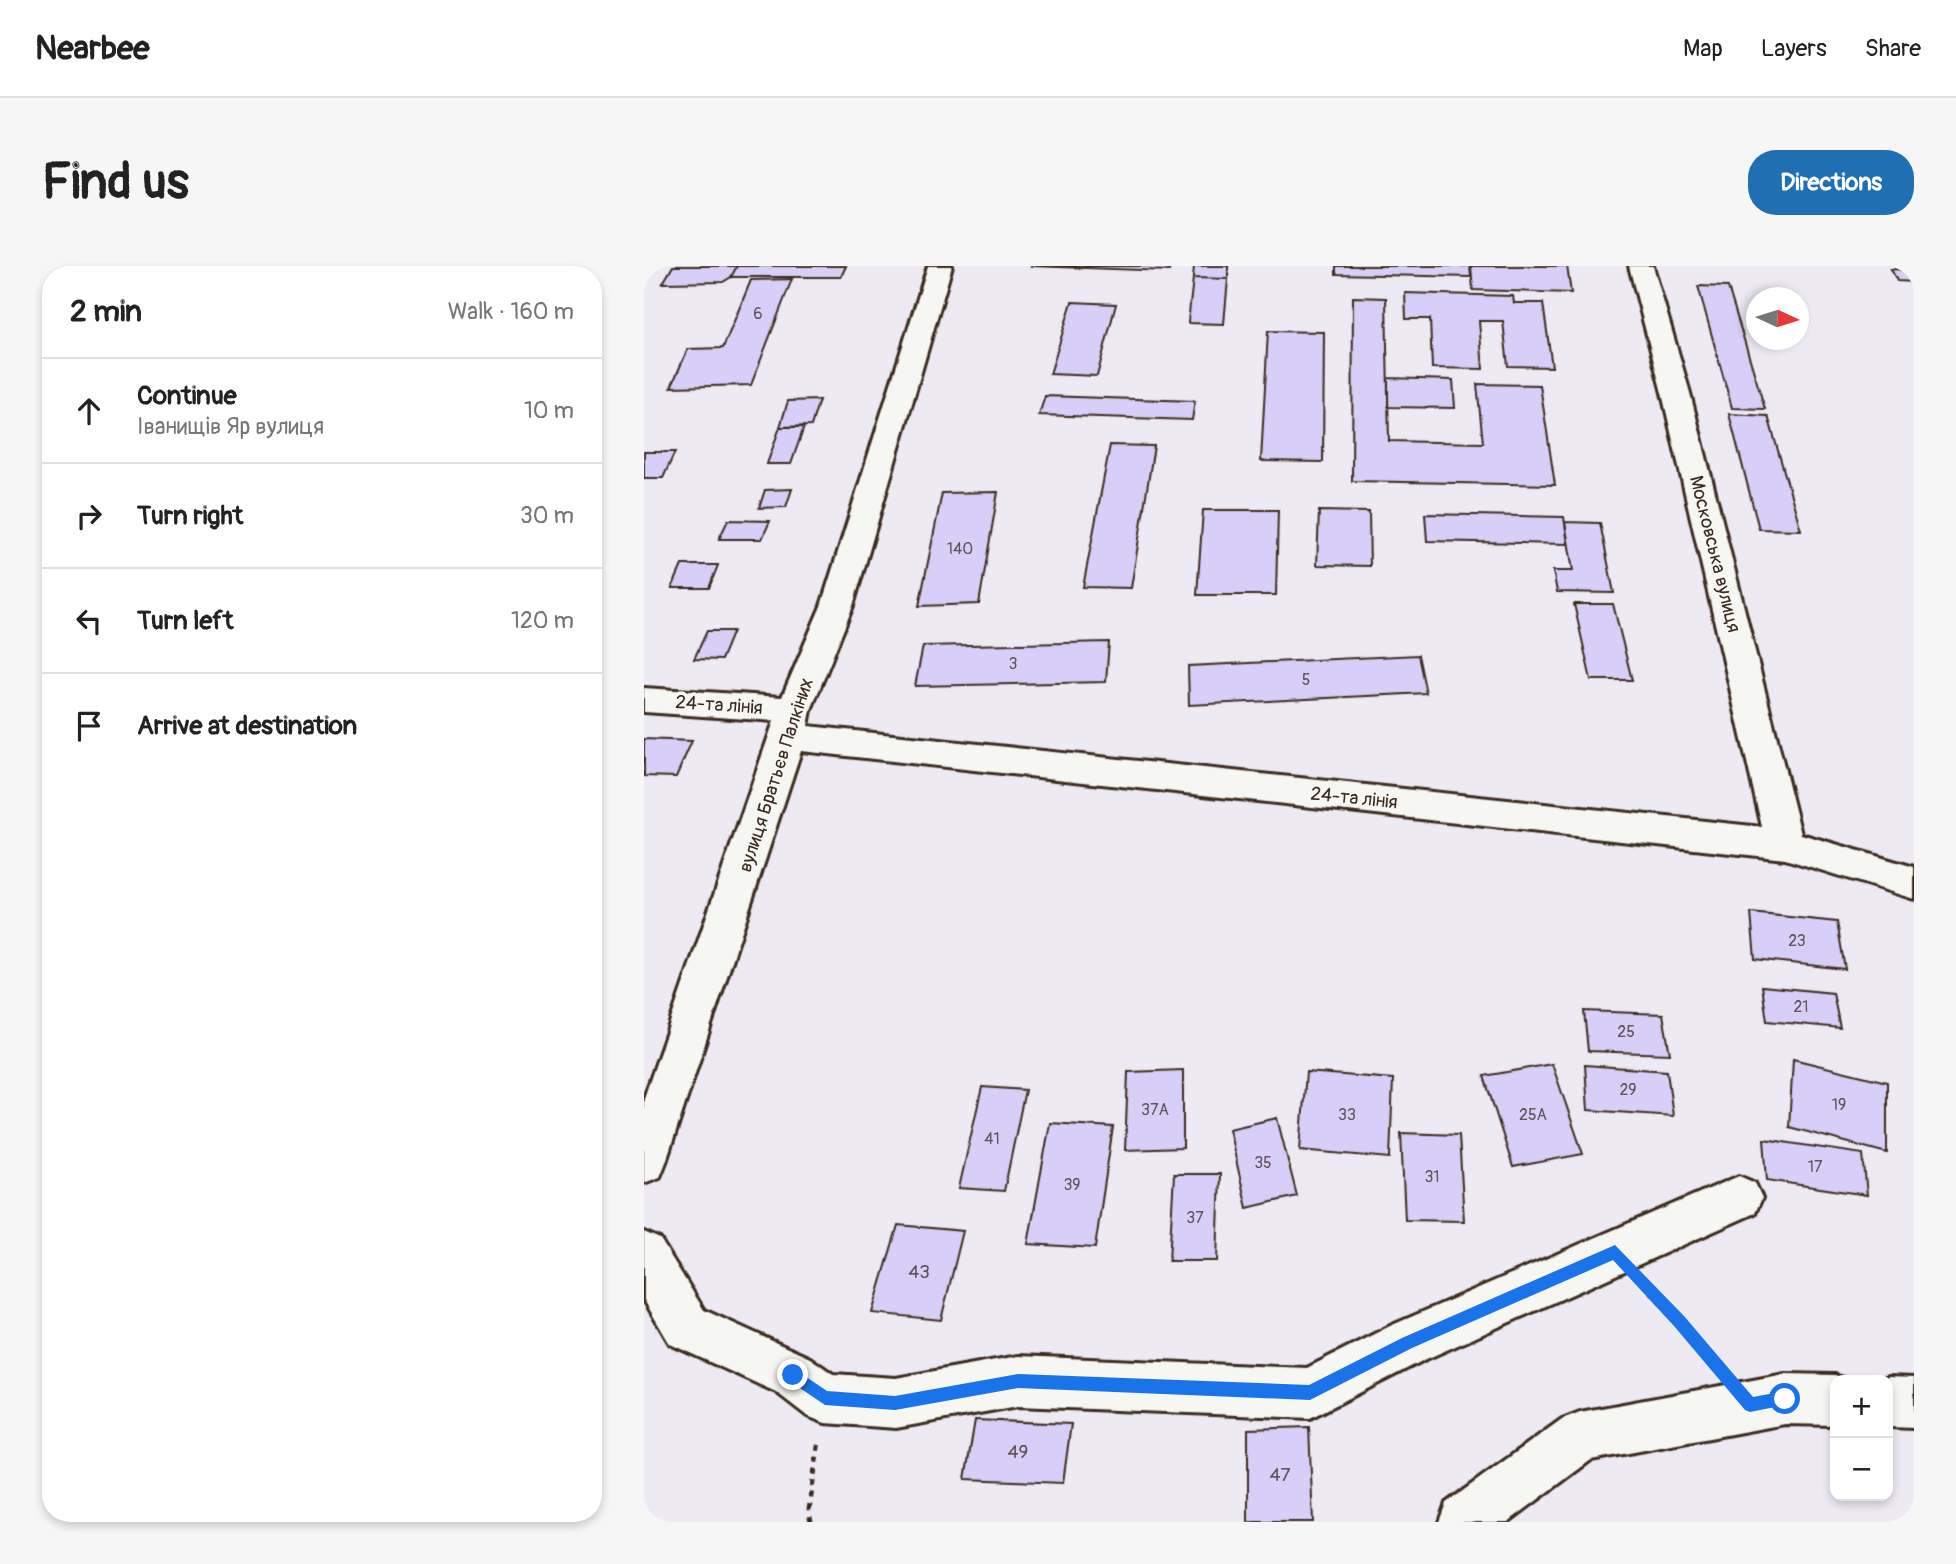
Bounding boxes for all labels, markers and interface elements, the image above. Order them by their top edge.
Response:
text: Nearbee [35,28,149,69]
text: Map [1683,34,1723,63]
text: Layers [1761,34,1827,63]
text: Share [1865,34,1921,63]
button: Directions [1748,150,1914,215]
text: Find us [42,152,189,213]
north arrow [1746,287,1809,350]
text: 2 min [70,293,142,330]
text: Walk · 160 m [448,297,574,326]
house number: 6 [753,304,763,324]
text: Continue [137,380,237,412]
icon: ahead [70,392,108,430]
text: 10 m [524,396,574,425]
text: Іванищів Яр вулиця [137,412,324,441]
street label: Московська вулиця [1684,473,1746,635]
icon: right [70,497,108,535]
text: Turn right [137,500,243,532]
text: 30 m [520,501,574,530]
house number: 140 [947,539,973,559]
icon: left [70,602,108,640]
text: Turn left [137,605,233,637]
text: 120 m [511,606,574,635]
house number: 3 [1009,654,1018,674]
house number: 5 [1302,670,1310,690]
street label: вулиця Братьєв Палкіних [733,675,819,875]
street label: 24-та лінія [675,690,763,720]
icon: arrive [70,707,108,745]
text: Arrive at destination [137,710,357,742]
street label: 24-та лінія [1309,781,1399,815]
house number: 23 [1788,931,1806,951]
house number: 21 [1793,997,1809,1017]
house number: 25 [1617,1022,1635,1042]
house number: 29 [1619,1080,1637,1100]
house number: 19 [1832,1095,1846,1115]
house number: 37А [1141,1100,1169,1120]
house number: 33 [1338,1105,1356,1125]
house number: 25А [1519,1105,1547,1125]
house number: 41 [984,1129,1000,1149]
house number: 35 [1254,1153,1272,1173]
house number: 17 [1808,1157,1823,1177]
house number: 31 [1424,1167,1440,1187]
house number: 39 [1063,1175,1081,1195]
house number: 37 [1186,1208,1204,1228]
house number: 43 [908,1260,930,1284]
route end [777,1359,808,1390]
map controls [1830,1375,1893,1501]
button: + [1830,1375,1893,1438]
route start [1769,1383,1800,1414]
button: − [1830,1438,1893,1501]
house number: 49 [1008,1440,1028,1464]
house number: 47 [1269,1463,1291,1487]

